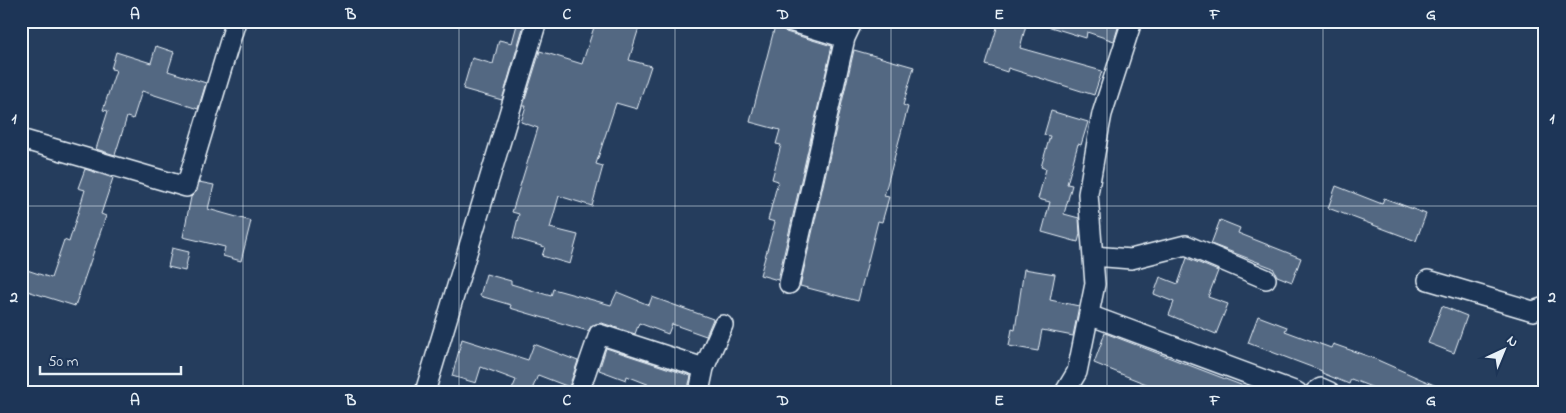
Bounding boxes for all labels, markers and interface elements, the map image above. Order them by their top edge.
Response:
text: A [130,3,140,27]
text: B [345,3,357,27]
text: C [563,3,572,27]
text: D [776,3,789,27]
text: E [994,3,1004,27]
text: F [1209,3,1221,27]
text: G [1426,3,1436,27]
text: 1 [11,107,17,131]
text: 1 [1549,107,1555,131]
text: 2 [9,286,18,310]
text: 2 [1547,286,1556,310]
north arrow [1478,326,1528,376]
text: N [1501,331,1523,353]
scale bar [40,343,181,375]
text: 50 m [48,351,79,373]
text: A [130,389,140,413]
text: B [345,389,357,413]
text: C [563,389,572,413]
text: D [776,389,789,413]
text: E [994,389,1004,413]
text: F [1209,389,1221,413]
text: G [1426,389,1436,413]

